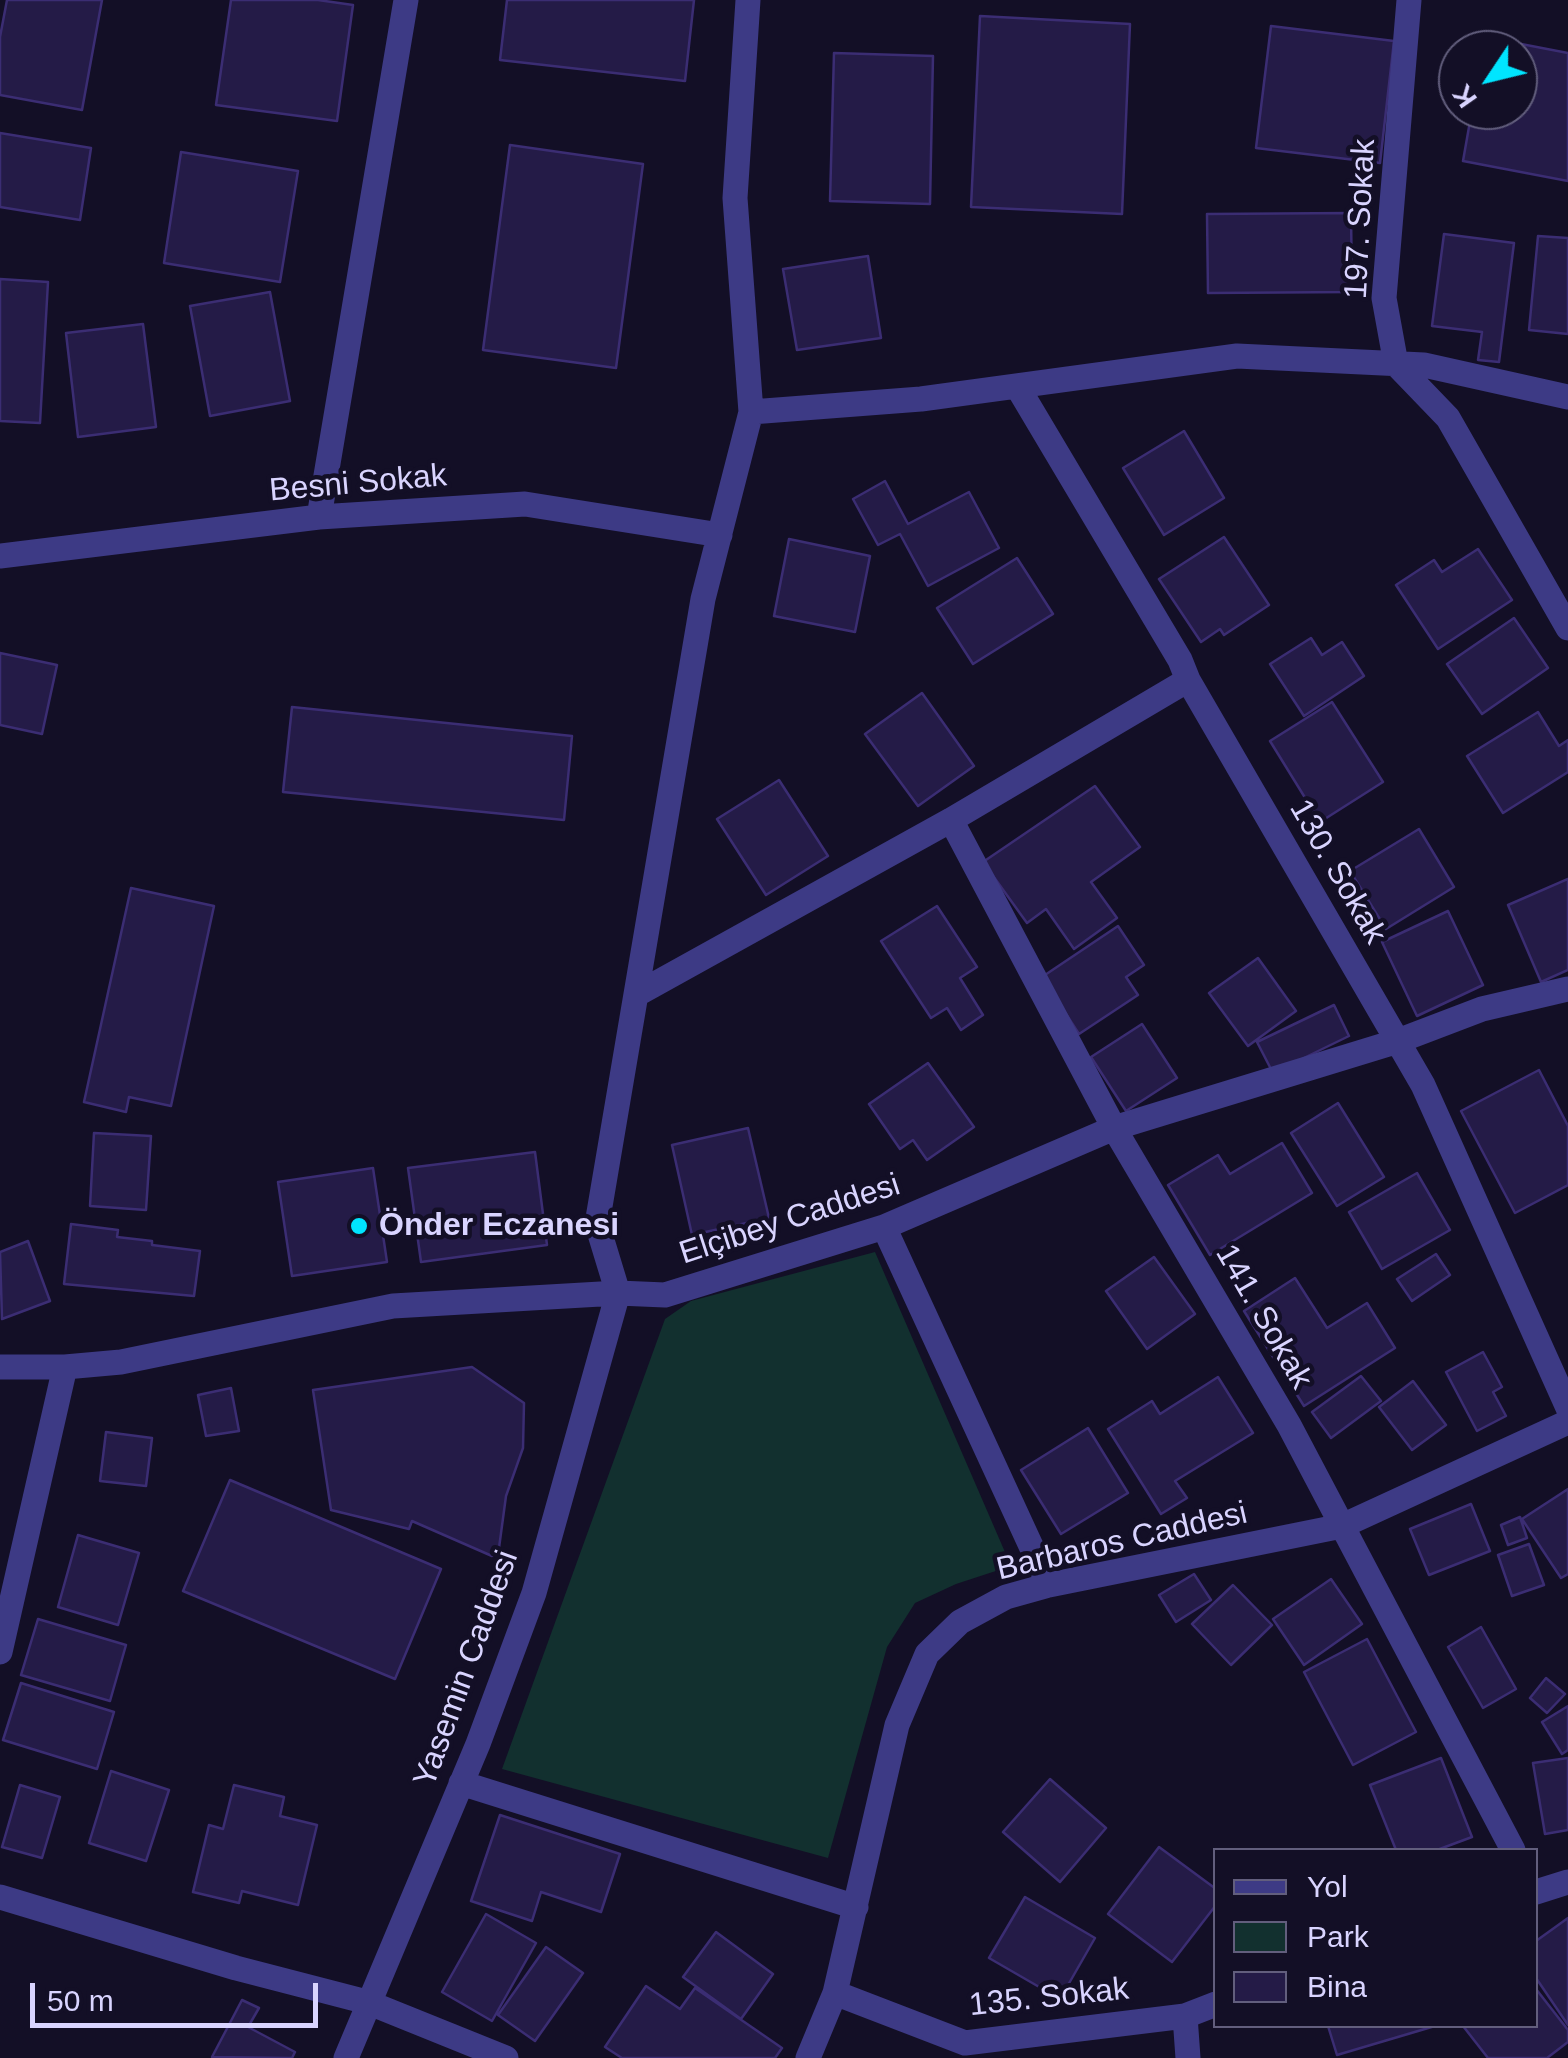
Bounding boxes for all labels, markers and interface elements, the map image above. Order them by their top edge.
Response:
north arrow [1438,30,1538,130]
text: K [1446,79,1483,114]
street label: 197. Sokak [1338,138,1384,300]
street label: Besni Sokak [268,457,448,511]
street label: 130. Sokak [1280,793,1394,951]
street label: Elçibey Caddesi [675,1166,905,1274]
place label: Önder Eczanesi [379,1207,619,1245]
marker: Önder Eczanesi [348,1215,370,1237]
street label: 141. Sokak [1206,1238,1320,1396]
street label: Barbaros Caddesi [993,1494,1251,1590]
street label: Yasemin Caddesi [406,1546,528,1792]
legend [1213,1848,1538,2028]
text: Yol [1307,1870,1348,1903]
text: Park [1307,1920,1369,1953]
scale bar [35,1963,322,2025]
text: Bina [1307,1970,1367,2003]
street label: 135. Sokak [967,1971,1131,2025]
text: 50 m [47,1984,114,2017]

